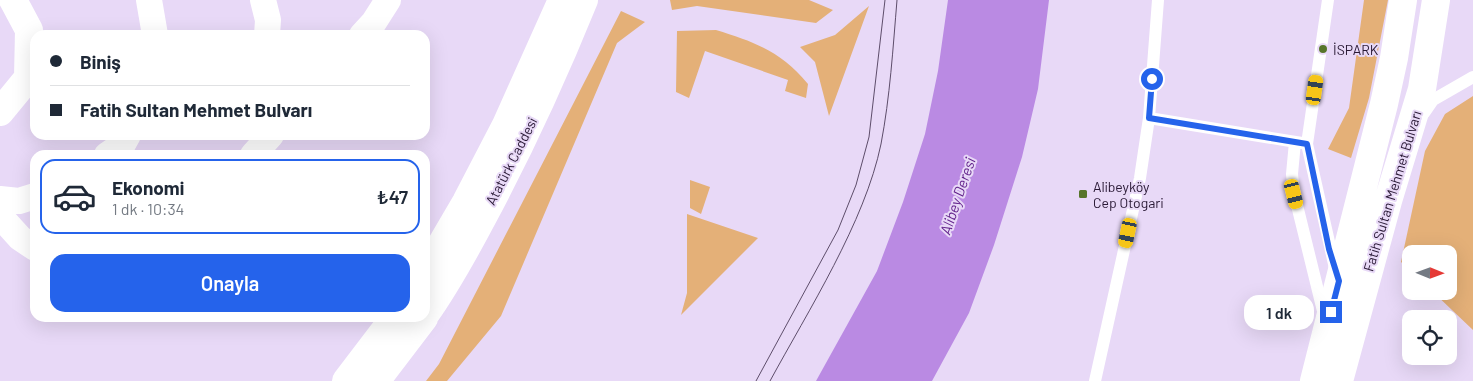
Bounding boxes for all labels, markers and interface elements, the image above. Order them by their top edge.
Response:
place label: İSPARK [1333,41,1379,58]
marker: İSPARK [1317,43,1329,55]
text: Biniş [80,50,121,73]
route start [1141,68,1163,90]
car [1305,74,1324,106]
text: Fatih Sultan Mehmet Bulvarı [80,98,312,121]
street label: Fatih Sultan Mehmet Bulvarı [1359,109,1425,273]
street label: Atatürk Caddesi [482,114,540,208]
water label: Alibey Deresi [935,154,979,237]
icon: car [52,174,97,219]
text: Ekonomi [112,176,184,199]
place label: Alibeyköy Cep Otogari [1093,178,1163,211]
car [1283,178,1304,210]
text: ₺47 [376,185,408,208]
marker: Alibeyköy Cep Otogari [1077,188,1089,200]
text: 1 dk · 10:34 [112,199,184,218]
car [1117,217,1138,249]
north arrow [1402,245,1458,300]
map controls [1402,245,1457,365]
button: Onayla [50,254,410,312]
callout: 1 dk [1244,294,1314,330]
route end [1320,301,1342,323]
text: 1 dk [1266,303,1292,322]
button: locate [1402,310,1457,365]

